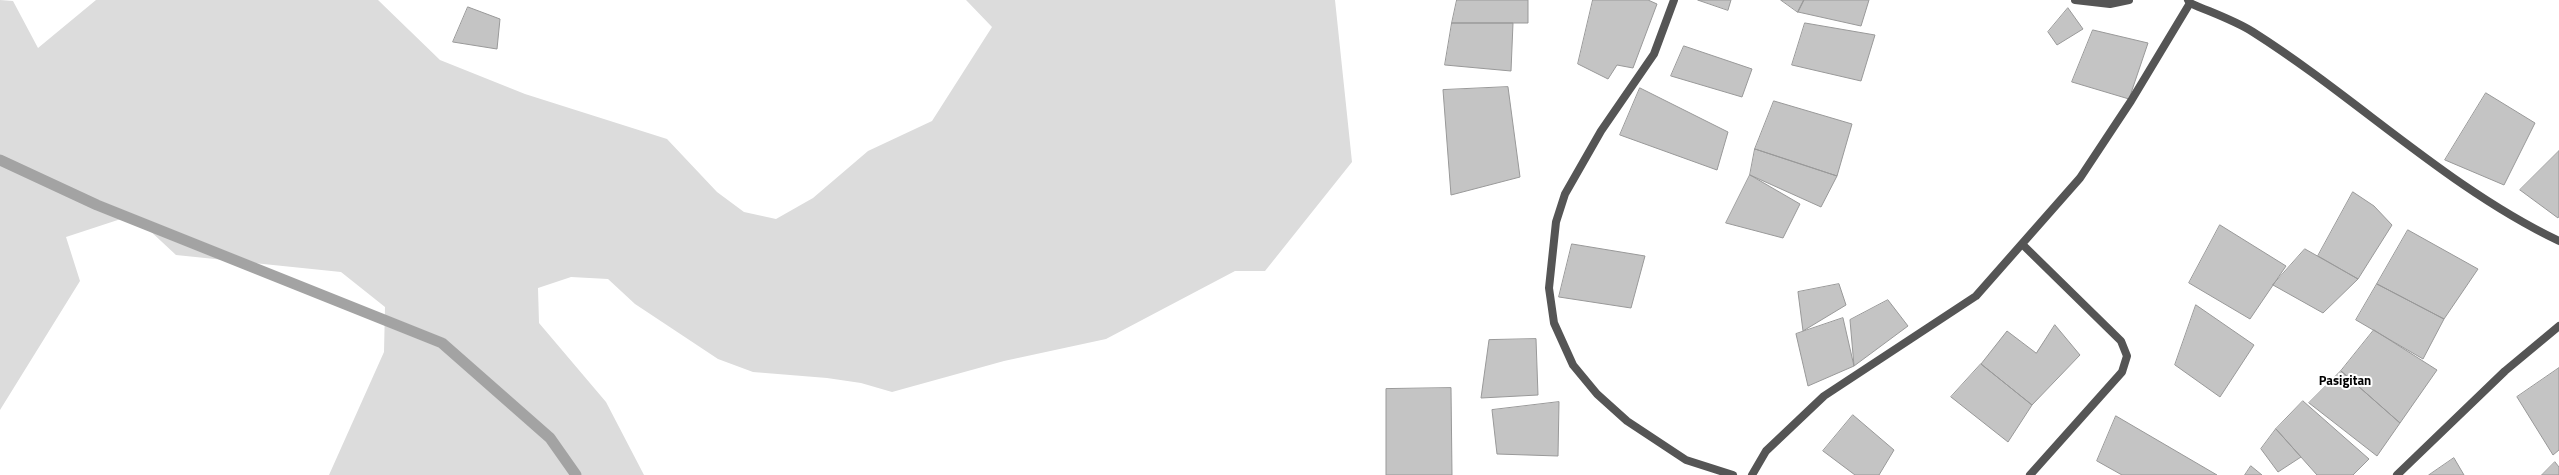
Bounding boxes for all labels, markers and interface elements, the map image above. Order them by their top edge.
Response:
district label: Pasigitan [2319,374,2371,390]

